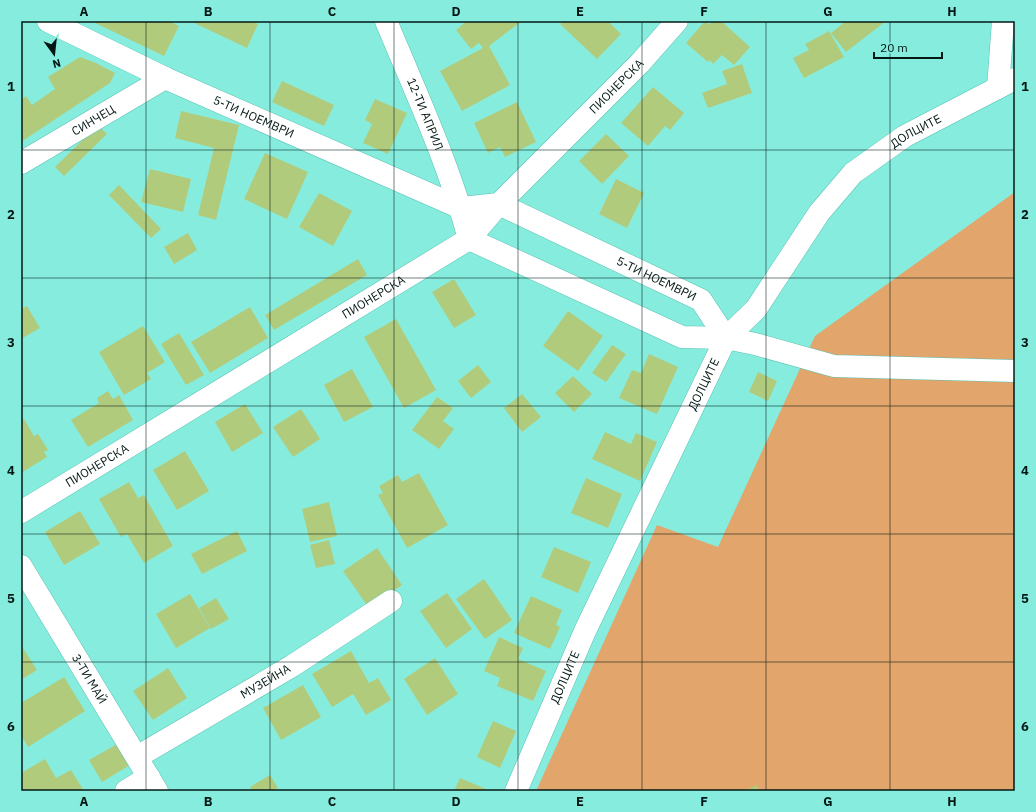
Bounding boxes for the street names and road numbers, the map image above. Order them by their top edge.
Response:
street label: ПИОНЕРСКА [586,55,647,117]
street label: 12-ТИ АПРИЛ [404,76,447,152]
street label: 5-ТИ НОЕМВРИ [211,92,297,141]
street label: СИНЧЕЦ [69,101,118,139]
street label: ДОЛЦИТЕ [887,111,944,151]
street label: 5-ТИ НОЕМВРИ [614,253,699,304]
street label: ПИОНЕРСКА [339,272,408,322]
street label: ДОЛЦИТЕ [684,356,722,413]
street label: ПИОНЕРСКА [62,440,131,490]
street label: ДОЛЦИТЕ [547,648,583,706]
street label: 3-ТИ МАЙ [69,651,110,706]
street label: МУЗЕЙНА [237,660,293,702]

